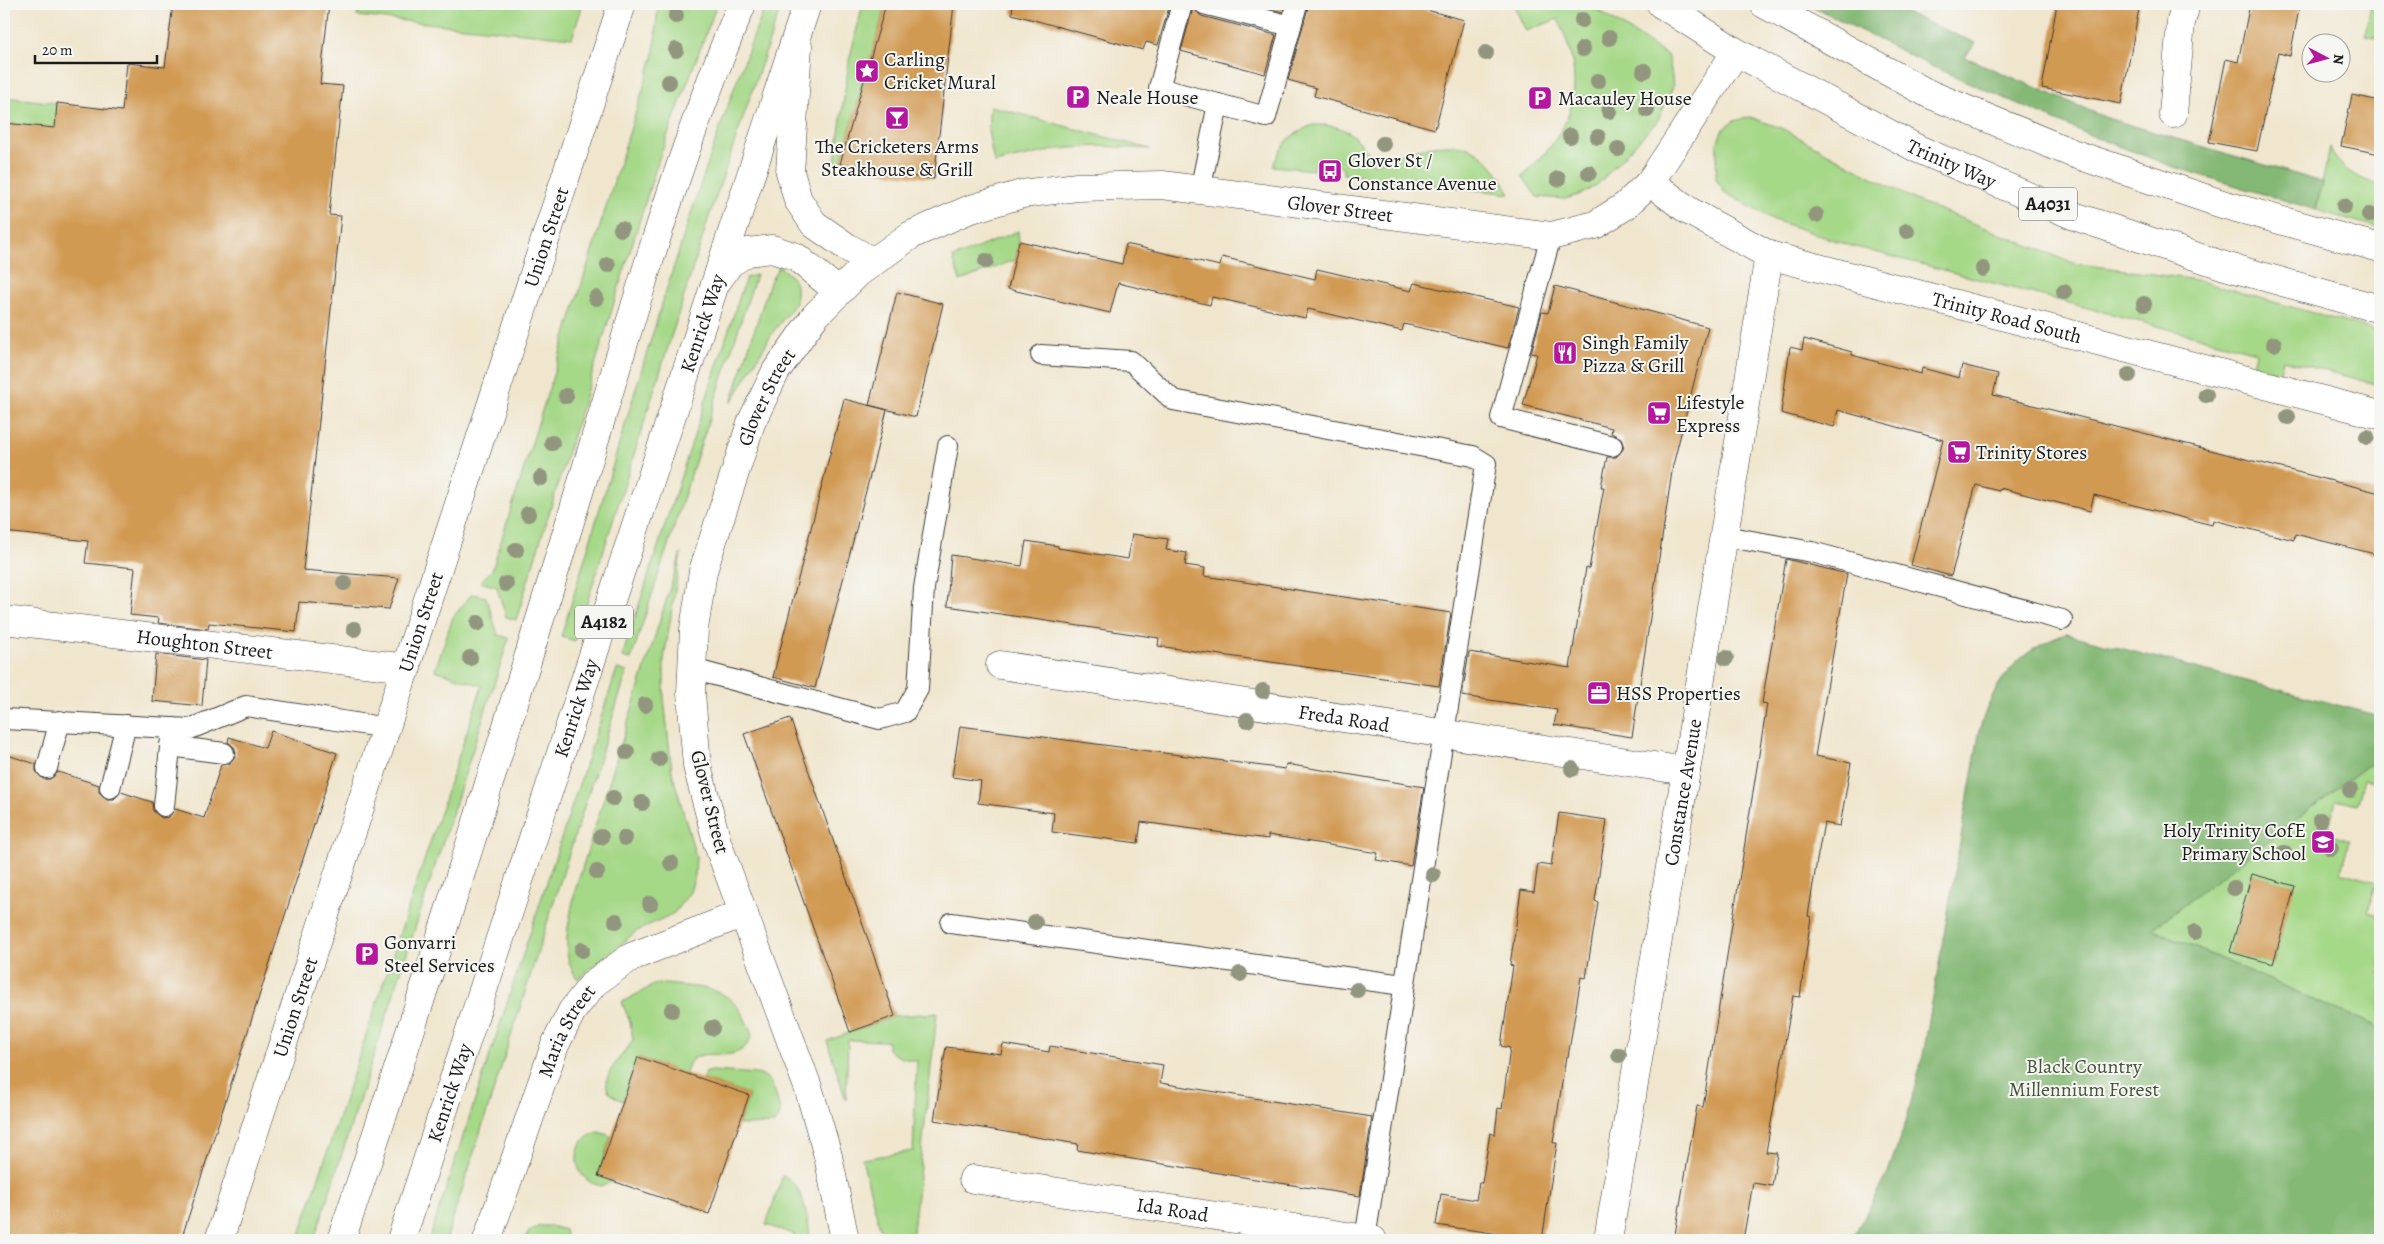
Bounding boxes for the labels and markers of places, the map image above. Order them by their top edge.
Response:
place label: Carling Cricket Mural [884,46,996,96]
place icon: Carling Cricket Mural [854,58,880,84]
parking icon: Neale House [1065,84,1091,110]
place label: Neale House [1096,84,1199,111]
parking icon: Macauley House [1527,85,1553,111]
place label: Macauley House [1558,85,1692,112]
bar icon: The Cricketers Arms Steakhouse & Grill [884,105,910,131]
place label: The Cricketers Arms Steakhouse & Grill [815,133,979,183]
place label: Glover St / Constance Avenue [1348,147,1497,197]
bus stop icon: Glover St / Constance Avenue [1317,158,1343,184]
place label: Singh Family Pizza & Grill [1582,329,1690,379]
restaurant icon: Singh Family Pizza & Grill [1552,340,1578,366]
place label: Lifestyle Express [1676,389,1744,439]
supermarket icon: Lifestyle Express [1646,400,1672,426]
supermarket icon: Trinity Stores [1946,439,1972,465]
place label: Trinity Stores [1976,439,2087,466]
office icon: HSS Properties [1586,680,1612,706]
place label: HSS Properties [1616,680,1741,707]
place label: Holy Trinity CofE Primary School [2162,817,2306,867]
school or university icon: Holy Trinity CofE Primary School [2310,829,2336,855]
place label: Gonvarri Steel Services [384,929,495,979]
parking icon: Gonvarri Steel Services [354,941,380,967]

